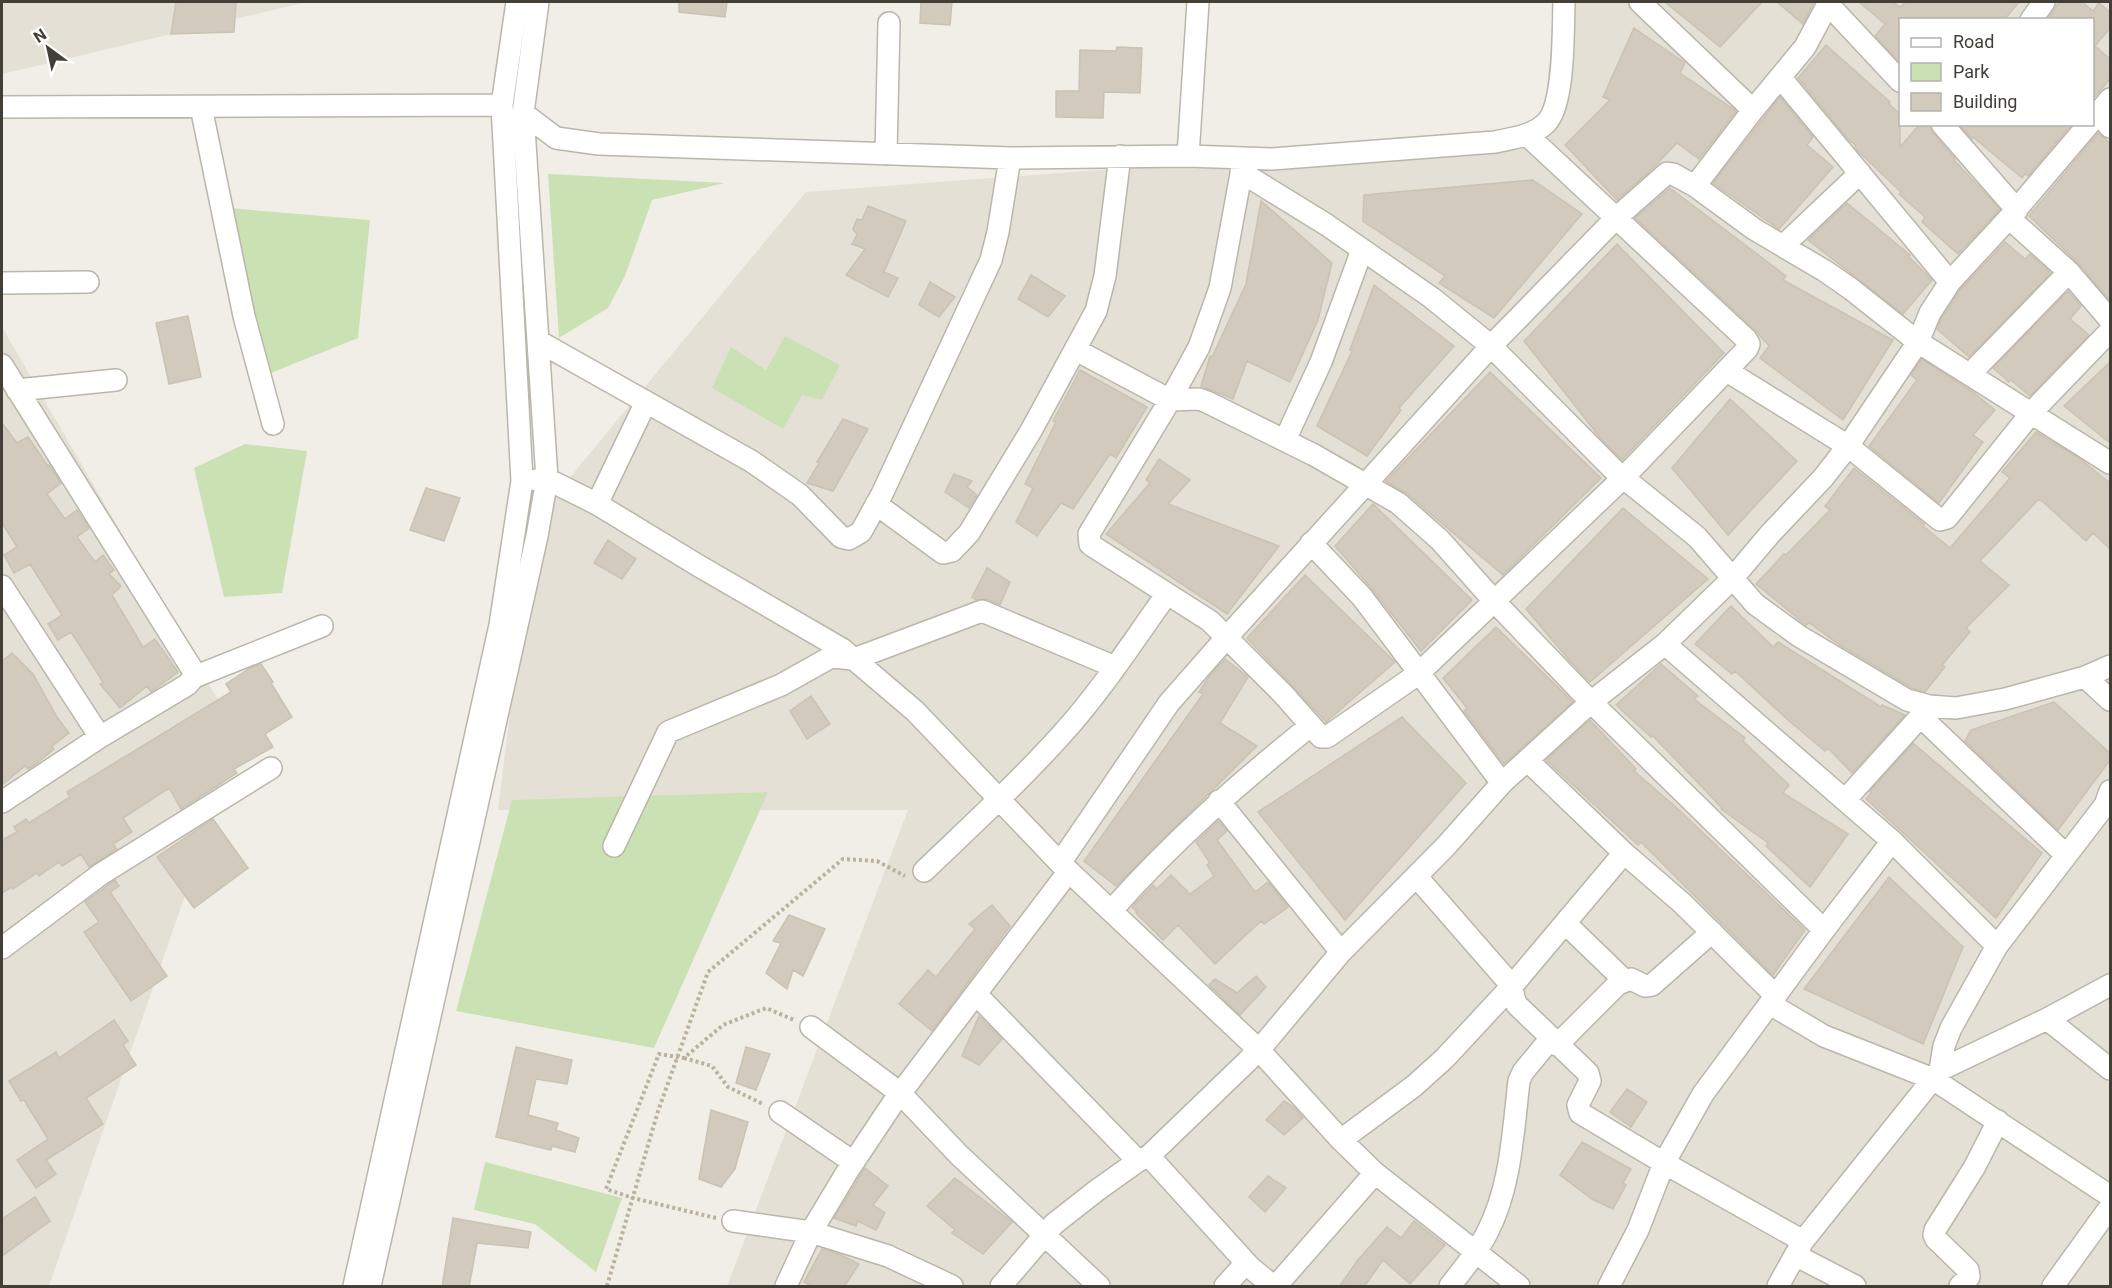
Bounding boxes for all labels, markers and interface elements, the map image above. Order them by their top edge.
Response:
north arrow [18,18,78,78]
legend [1899,18,2094,126]
text: N [30,25,50,47]
text: Road [1953,31,1994,52]
text: Park [1953,61,1990,82]
text: Building [1953,91,2017,112]

